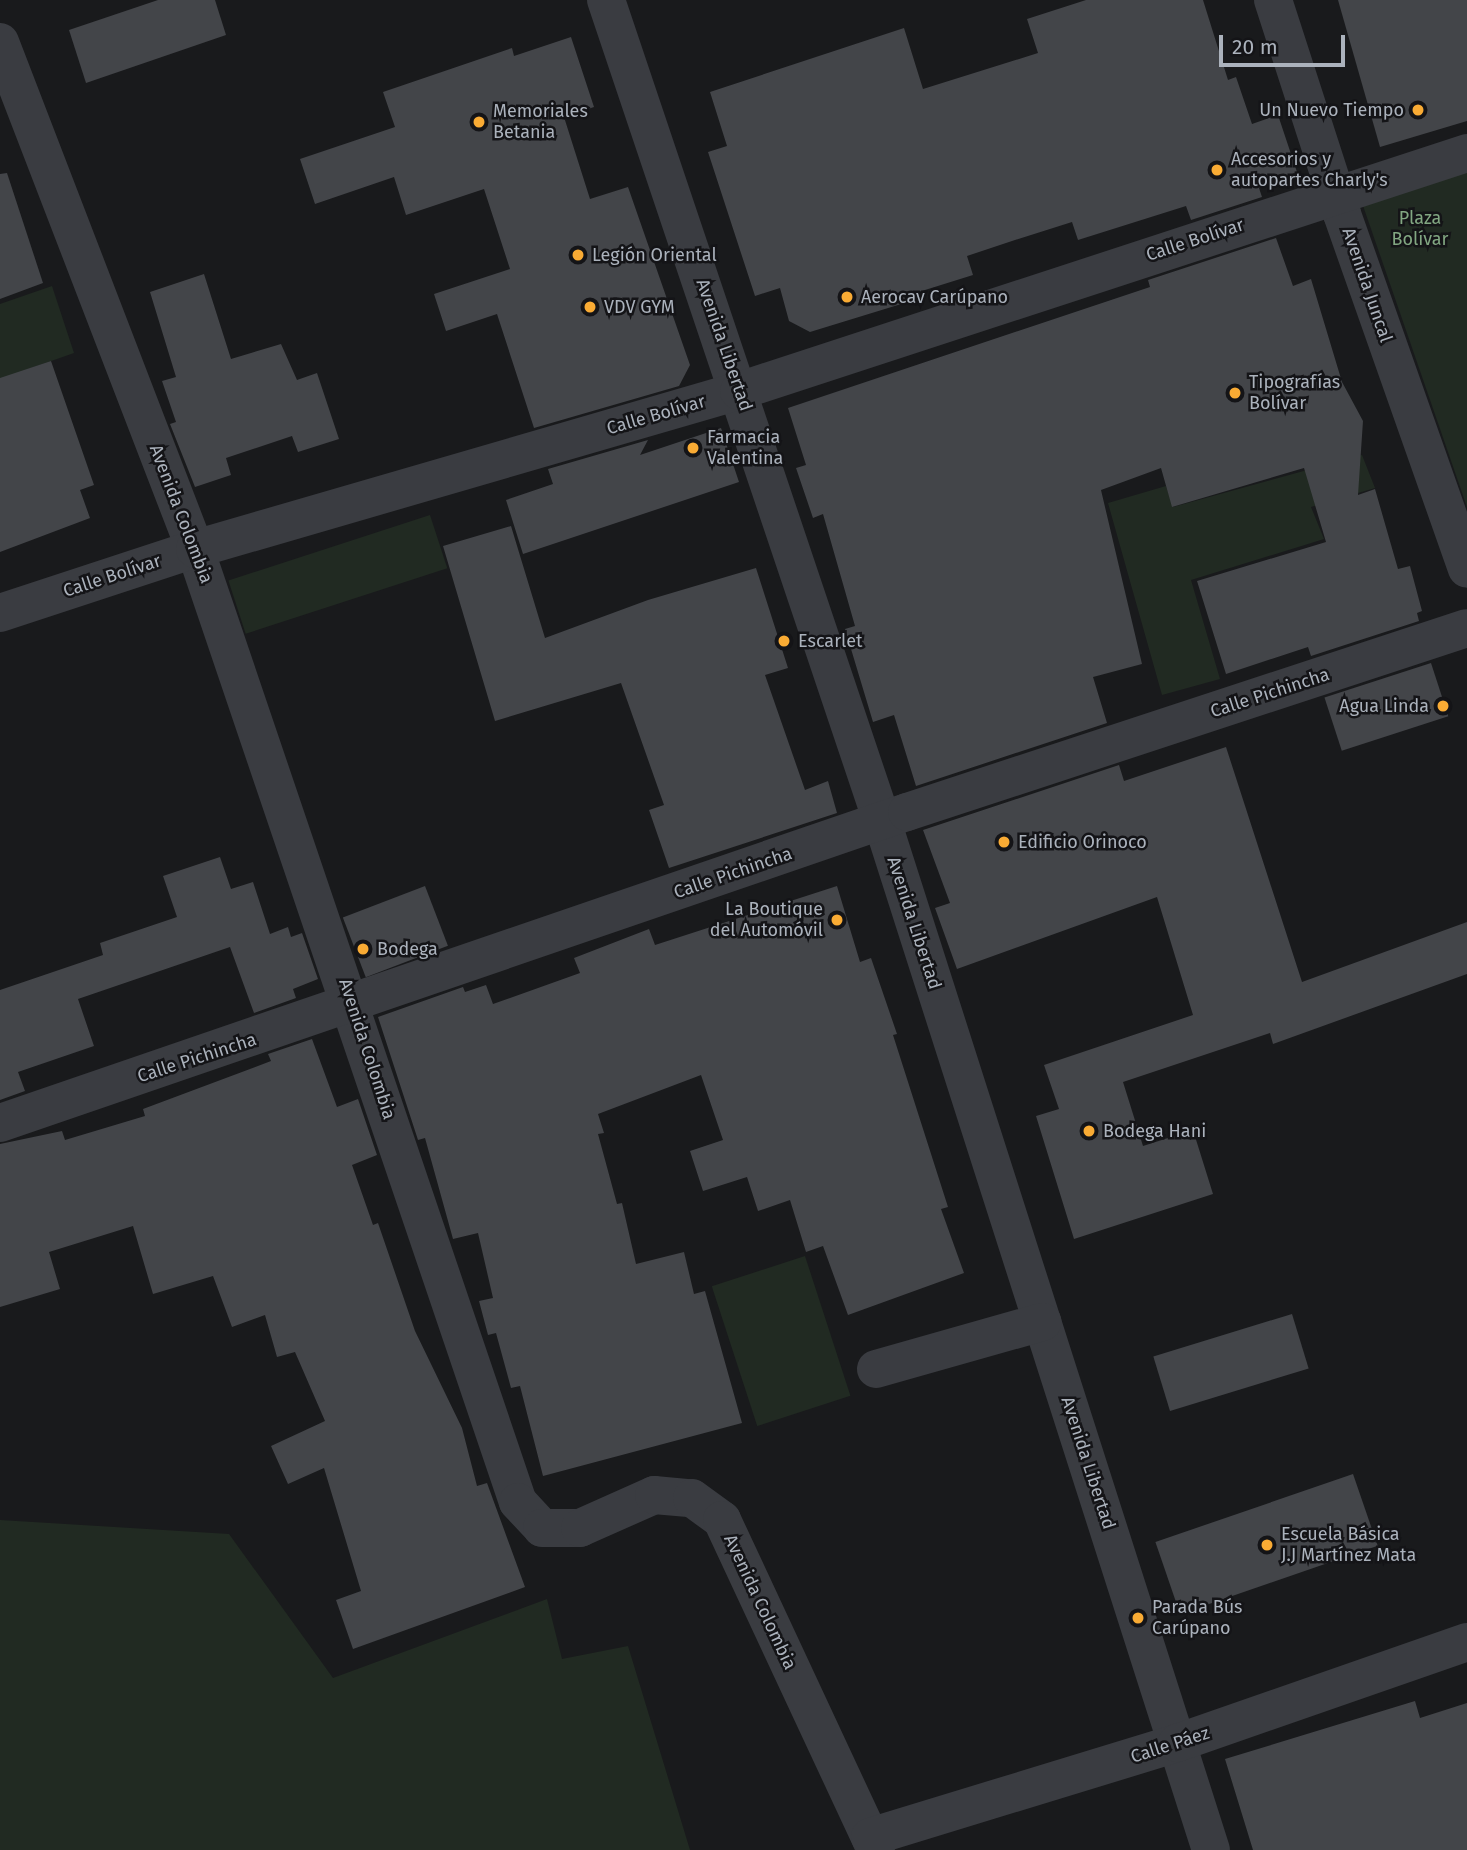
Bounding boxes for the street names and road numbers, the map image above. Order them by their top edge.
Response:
street label: Calle Bolívar [1143,214,1247,266]
street label: Avenida Juncal [1337,225,1397,345]
street label: Avenida Libertad [691,276,757,414]
street label: Calle Bolívar [604,391,708,439]
street label: Avenida Colombia [145,442,217,586]
street label: Calle Bolívar [60,550,164,602]
street label: Calle Pichincha [1208,664,1332,722]
street label: Calle Pichincha [671,843,795,903]
street label: Avenida Libertad [882,854,946,992]
street label: Avenida Colombia [334,976,400,1122]
street label: Calle Pichincha [135,1029,259,1087]
street label: Avenida Libertad [1056,1394,1120,1532]
street label: Avenida Colombia [719,1531,801,1673]
street label: Calle Páez [1128,1722,1212,1768]

